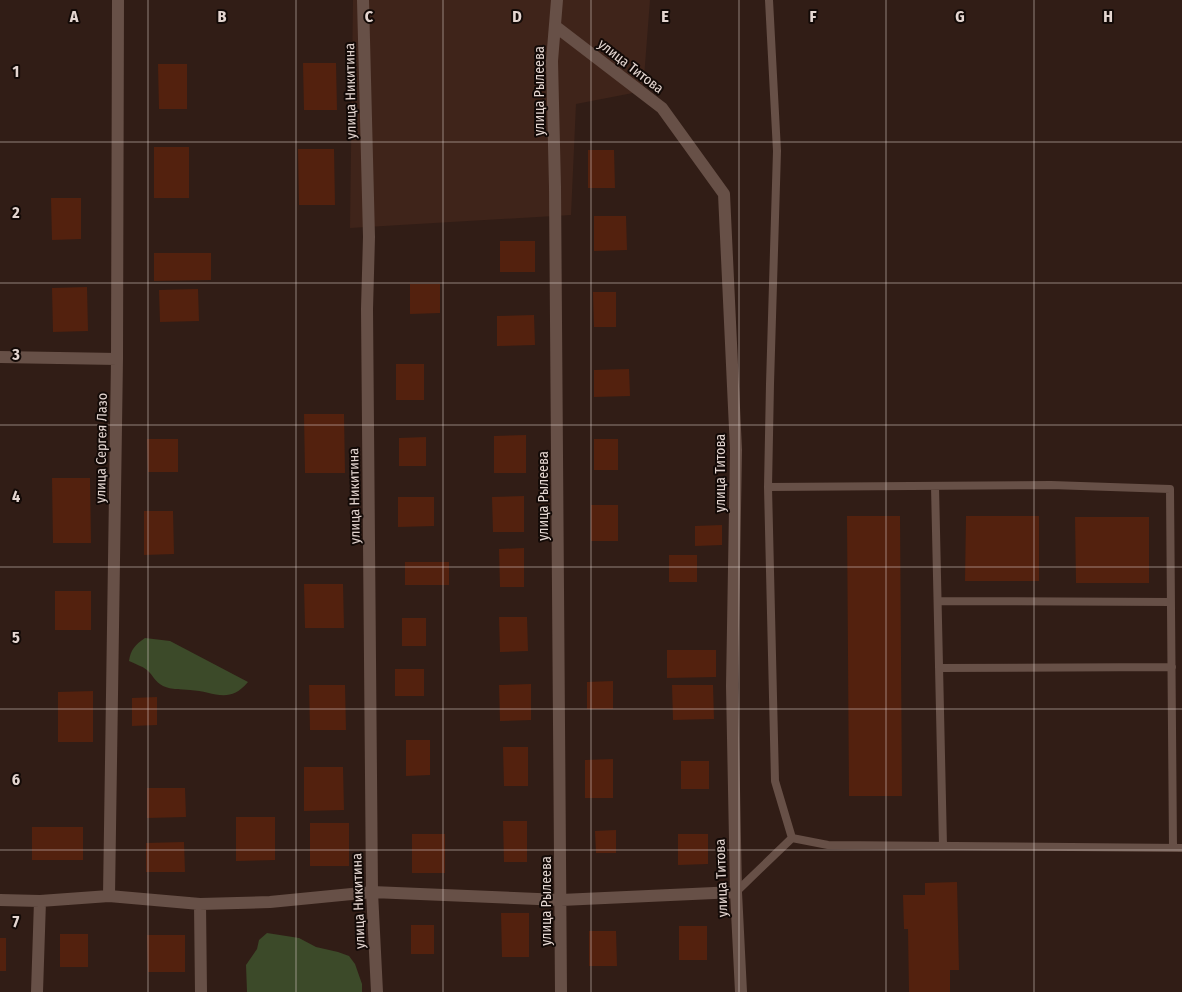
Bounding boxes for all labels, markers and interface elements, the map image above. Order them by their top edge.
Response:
text: A [69,7,79,26]
text: B [218,7,227,26]
text: C [365,7,374,26]
text: D [512,7,522,26]
text: E [661,7,669,26]
text: F [809,7,817,26]
text: G [955,7,965,26]
text: H [1103,7,1113,26]
street label: улица Титова [595,36,667,97]
street label: улица Никитина [341,43,360,139]
street label: улица Рылеева [531,46,548,136]
text: 1 [13,62,19,81]
text: 2 [11,203,20,222]
text: 3 [11,345,20,364]
street label: улица Сергея Лазо [92,393,111,503]
street label: улица Титова [712,434,729,512]
street label: улица Никитина [345,448,364,544]
street label: улица Рылеева [535,451,552,541]
text: 4 [12,487,20,506]
text: 5 [12,628,20,647]
text: 6 [12,770,20,789]
street label: улица Титова [712,838,731,917]
street label: улица Никитина [348,853,369,949]
street label: улица Рылеева [538,856,555,946]
text: 7 [13,912,20,931]

